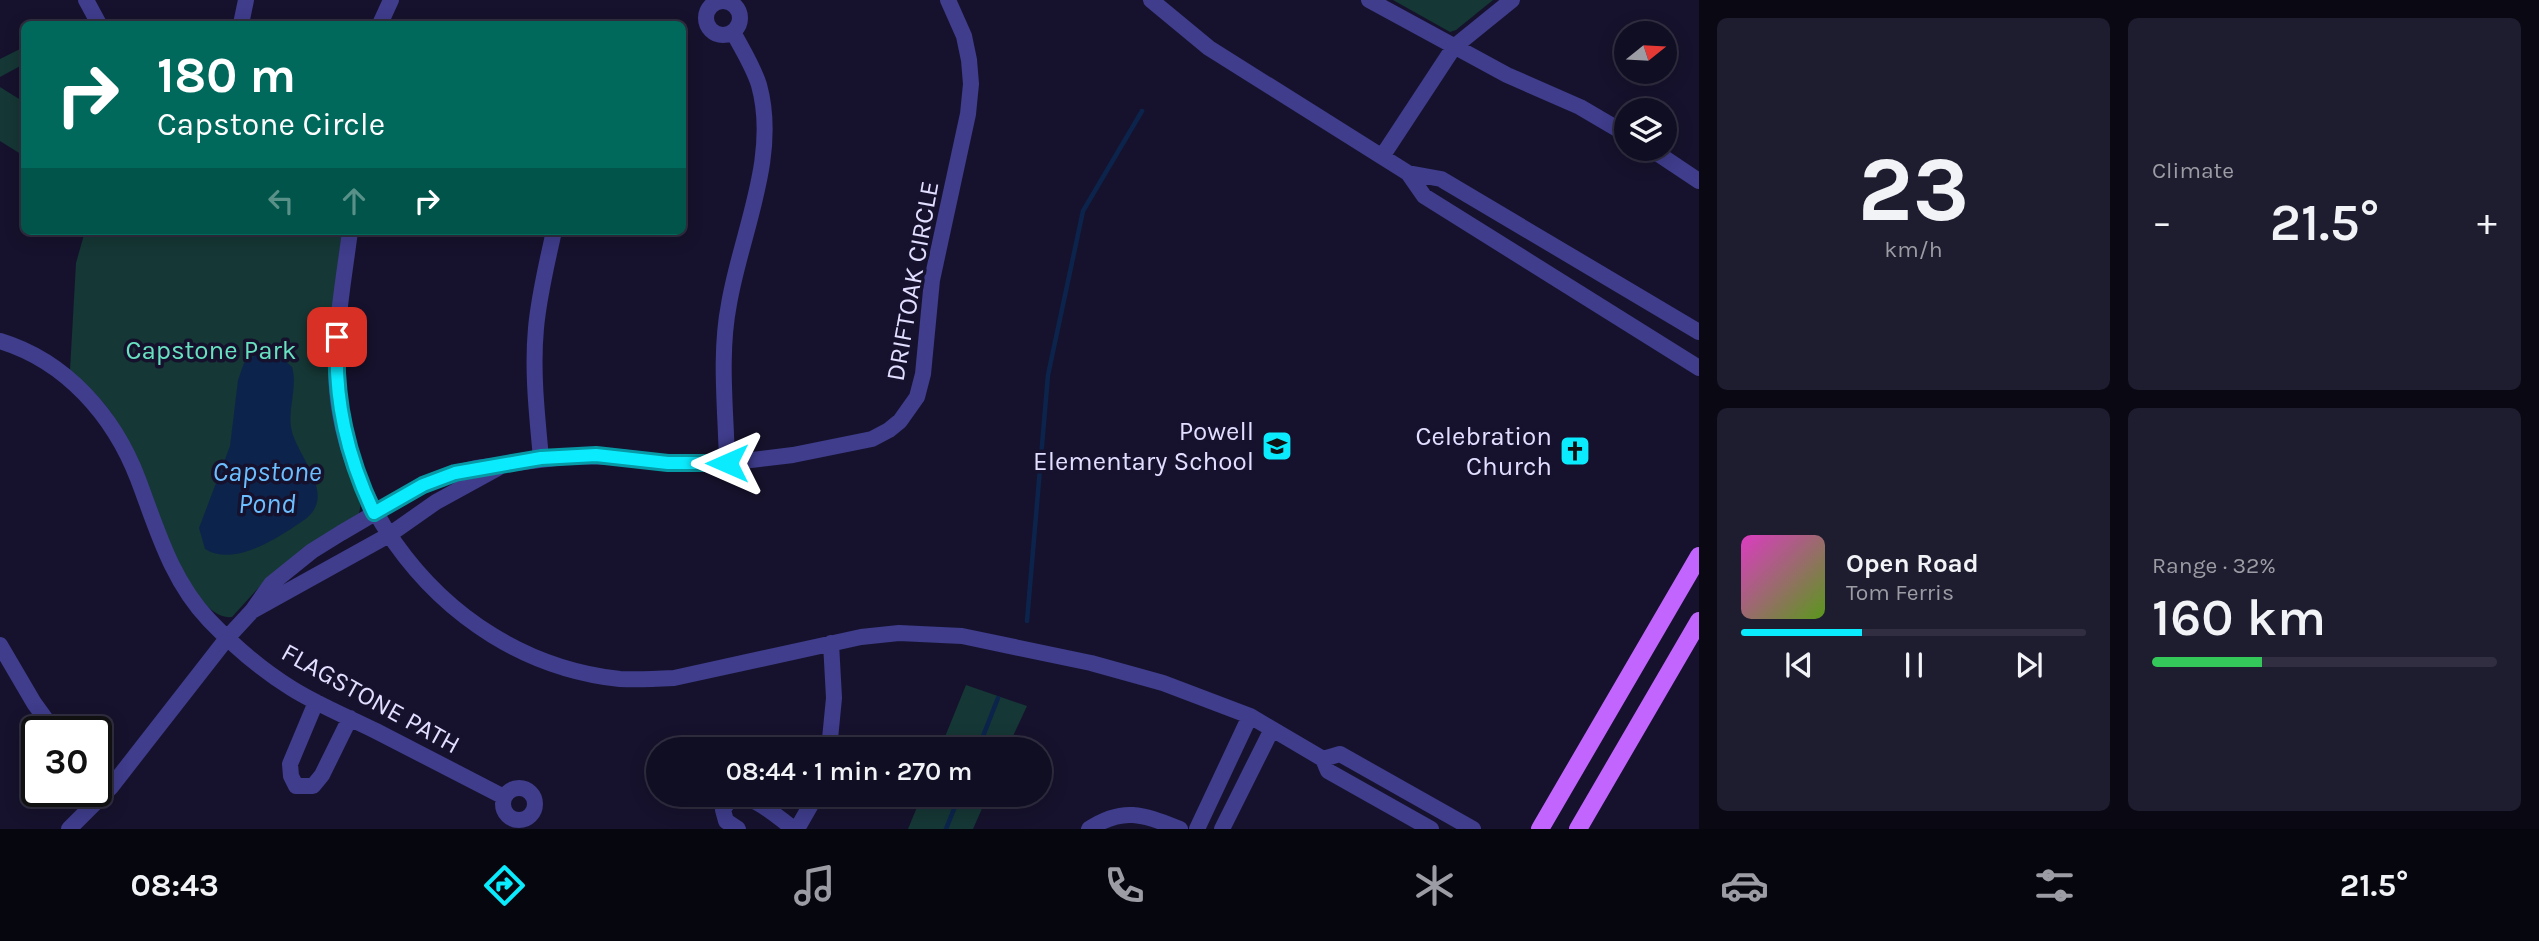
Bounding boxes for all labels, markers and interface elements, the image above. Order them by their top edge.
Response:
north arrow [1614,21,1676,84]
map controls [1614,21,1677,161]
text: 180 m [157,47,296,104]
icon: right [42,49,133,140]
button: layers [1614,98,1677,161]
text: Capstone Circle [157,106,385,143]
text: 23 [1858,137,1969,243]
text: Climate [2152,157,2234,184]
street label: DRIFTOAK CIRCLE [880,179,945,384]
icon: left [262,182,300,220]
icon: ahead [335,182,373,220]
icon: right [408,182,446,220]
text: 21.5° [2270,192,2379,253]
text: − [2152,200,2172,245]
text: + [2477,200,2497,245]
text: km/h [1884,236,1943,263]
pin [307,307,367,367]
icon: arrive [318,318,356,356]
park label: Capstone Park [125,335,297,366]
place label: Powell Elementary School [1033,416,1254,477]
place label: Celebration Church [1416,421,1552,482]
position arrow [690,426,764,500]
school or university icon: Powell Elementary School [1260,429,1294,463]
church icon: Celebration Church [1558,434,1592,468]
water label: Capstone Pond [212,455,322,520]
text: Open Road [1846,548,1979,579]
text: Range · 32% [2152,552,2276,579]
text: Tom Ferris [1846,579,1954,606]
text: 160 km [2152,587,2326,648]
street label: FLAGSTONE PATH [276,637,465,760]
icon: previous [1780,646,1818,684]
icon: pause [1895,646,1933,684]
icon: next [2010,646,2048,684]
speed limit sign: 30 [21,716,112,807]
text: 08:44 · 1 min · 270 m [726,756,972,787]
icon: directions [480,861,529,910]
icon: music [790,861,839,910]
icon: phone [1100,861,1149,910]
icon: climate [1410,861,1459,910]
icon: car [1720,861,1769,910]
icon: filters [2030,861,2079,910]
text: 08:43 [130,867,219,904]
text: 21.5° [2340,867,2408,904]

